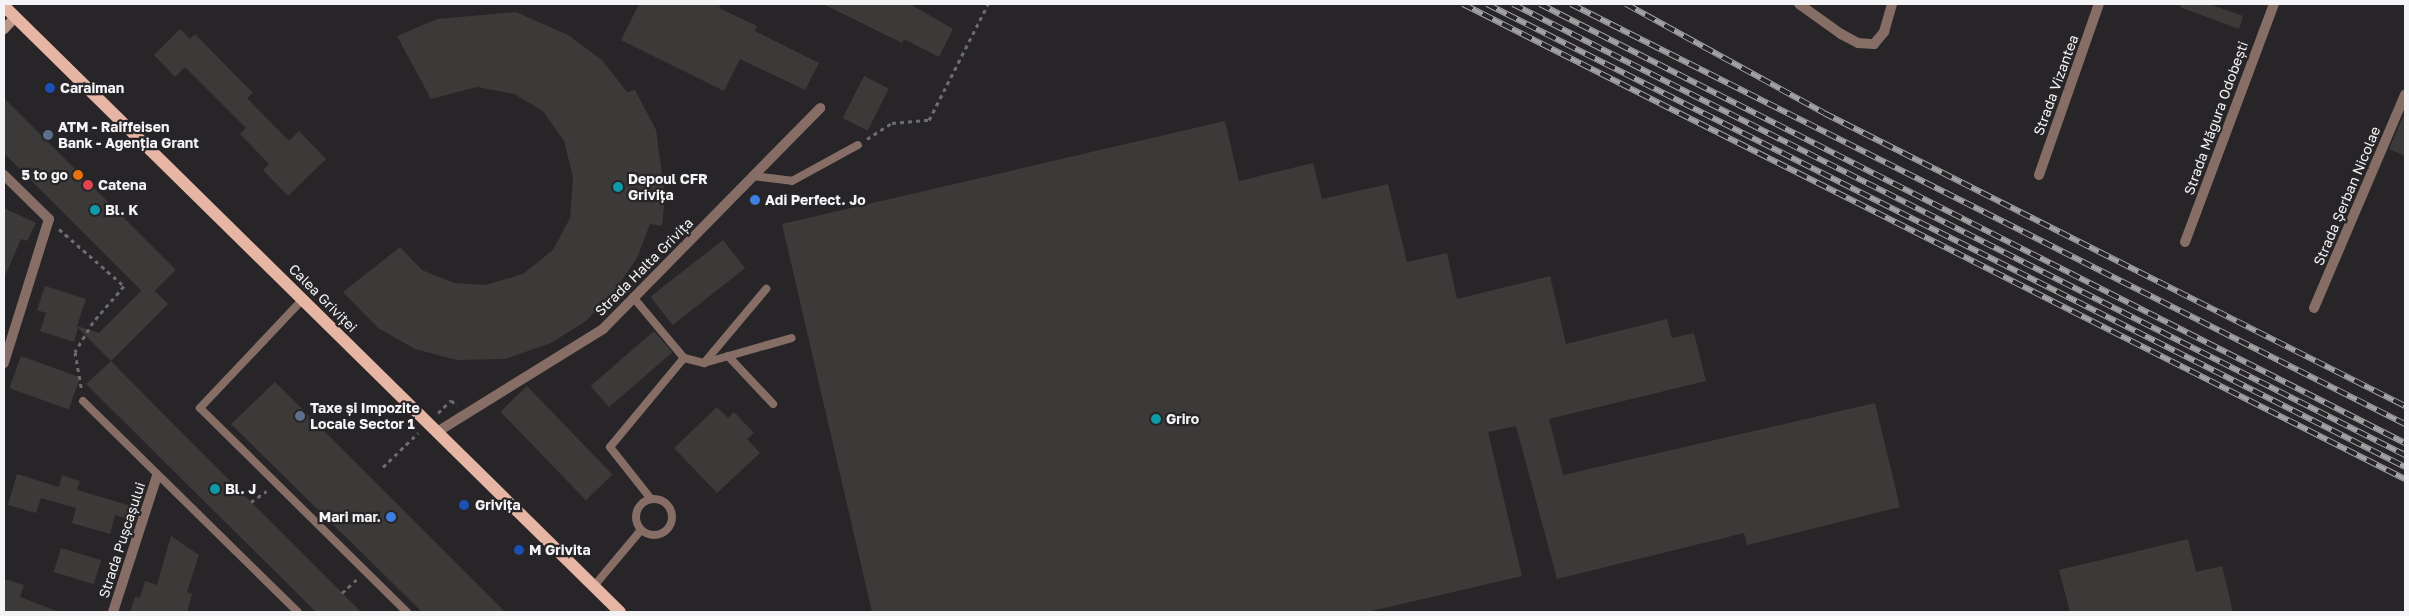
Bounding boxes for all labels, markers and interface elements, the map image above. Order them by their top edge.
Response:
street label: Strada Vizantea [2030,32,2082,138]
street label: Strada Măgura Odobești [2180,39,2252,197]
place label: Caraiman [60,80,124,96]
marker: Caraiman [44,82,56,94]
place label: ATM - Raiffeisen Bank - Agenția Grant [58,119,199,152]
street label: Strada Șerban Nicolae [2310,124,2384,268]
marker: ATM - Raiffeisen Bank - Agenția Grant [42,129,54,141]
place label: 5 to go [21,167,68,183]
marker: 5 to go [72,169,84,181]
place label: Depoul CFR Grivița [628,171,708,203]
place label: Catena [98,177,147,193]
marker: Catena [82,179,94,191]
marker: Depoul CFR Grivița [612,181,624,193]
place label: Adi Perfect. Jo [765,192,866,208]
marker: Adi Perfect. Jo [749,194,761,206]
place label: Bl. K [105,202,138,218]
marker: Bl. K [89,204,101,216]
street label: Strada Halta Grivița [592,215,696,319]
street label: Calea Griviței [285,260,361,336]
place label: Taxe și Impozite Locale Sector 1 [310,400,420,432]
marker: Taxe și Impozite Locale Sector 1 [294,410,306,422]
place label: Griro [1166,411,1199,427]
marker: Griro [1150,413,1162,425]
street label: Strada Pușcașului [95,480,149,600]
place label: Bl. J [225,481,256,497]
marker: Bl. J [209,483,221,495]
place label: Grivița [475,497,521,513]
marker: Grivița [457,498,471,512]
place label: Mari mar. [319,509,381,525]
marker: Mari mar. [385,511,397,523]
place label: M Grivita [529,542,591,558]
marker: M Grivita [513,544,525,556]

